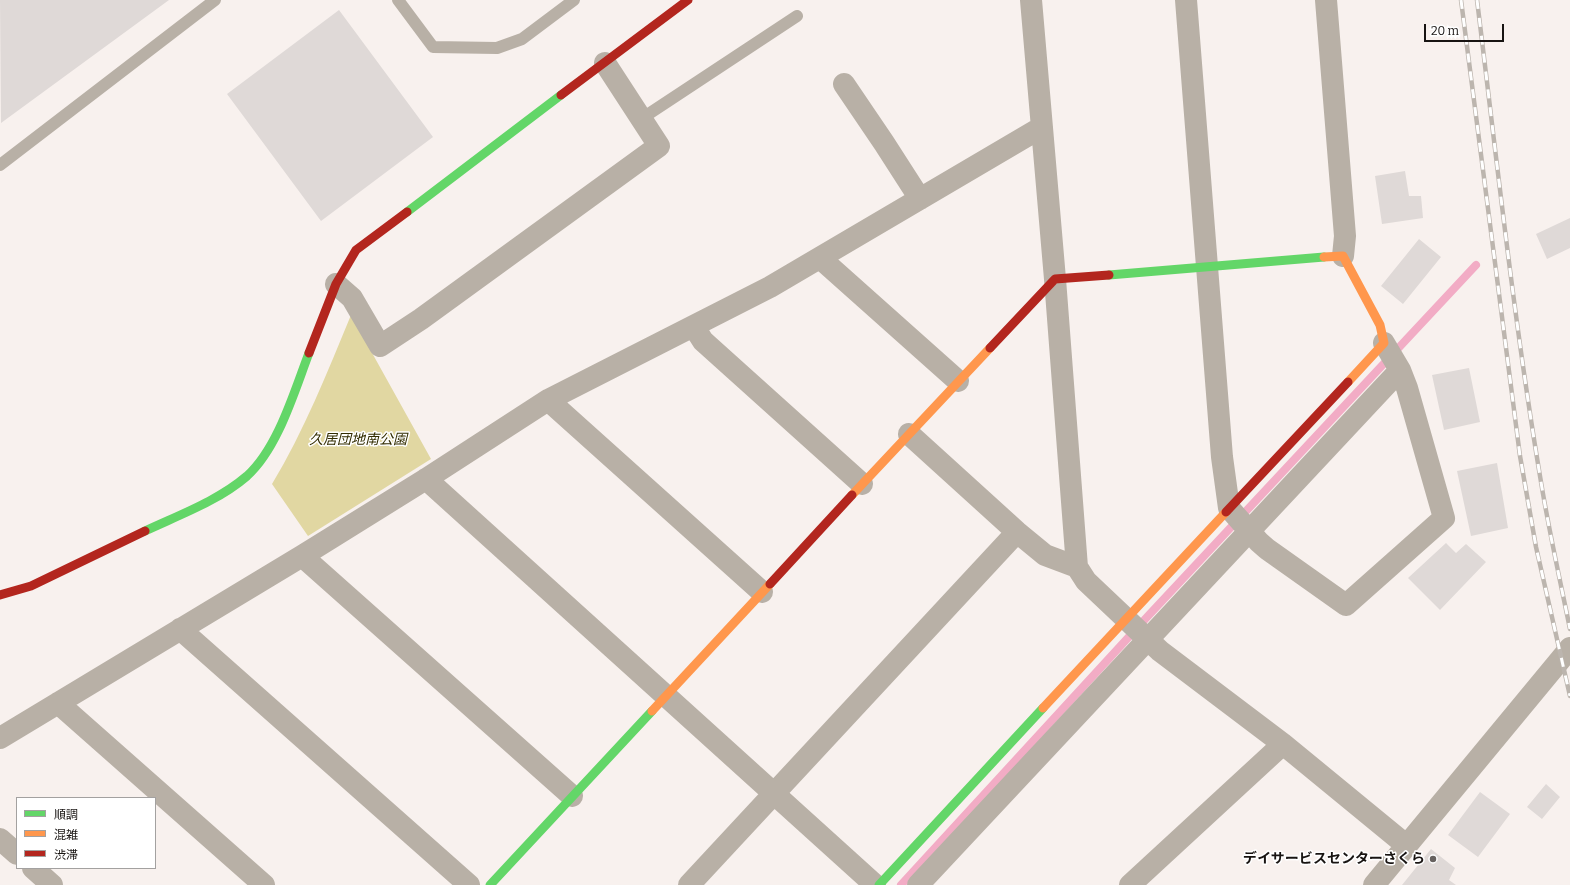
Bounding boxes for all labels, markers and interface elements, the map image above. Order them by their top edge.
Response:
scale bar [1426,16,1506,42]
text: 20 m [1431,24,1459,38]
park label: 久居団地南公園 [309,432,407,448]
legend [16,797,156,869]
text: 順調 [54,808,78,822]
text: 混雑 [54,828,78,842]
text: 渋滞 [54,848,78,862]
place label: デイサービスセンターさくら [1243,851,1425,867]
marker: デイサービスセンターさくら [1428,854,1438,864]

